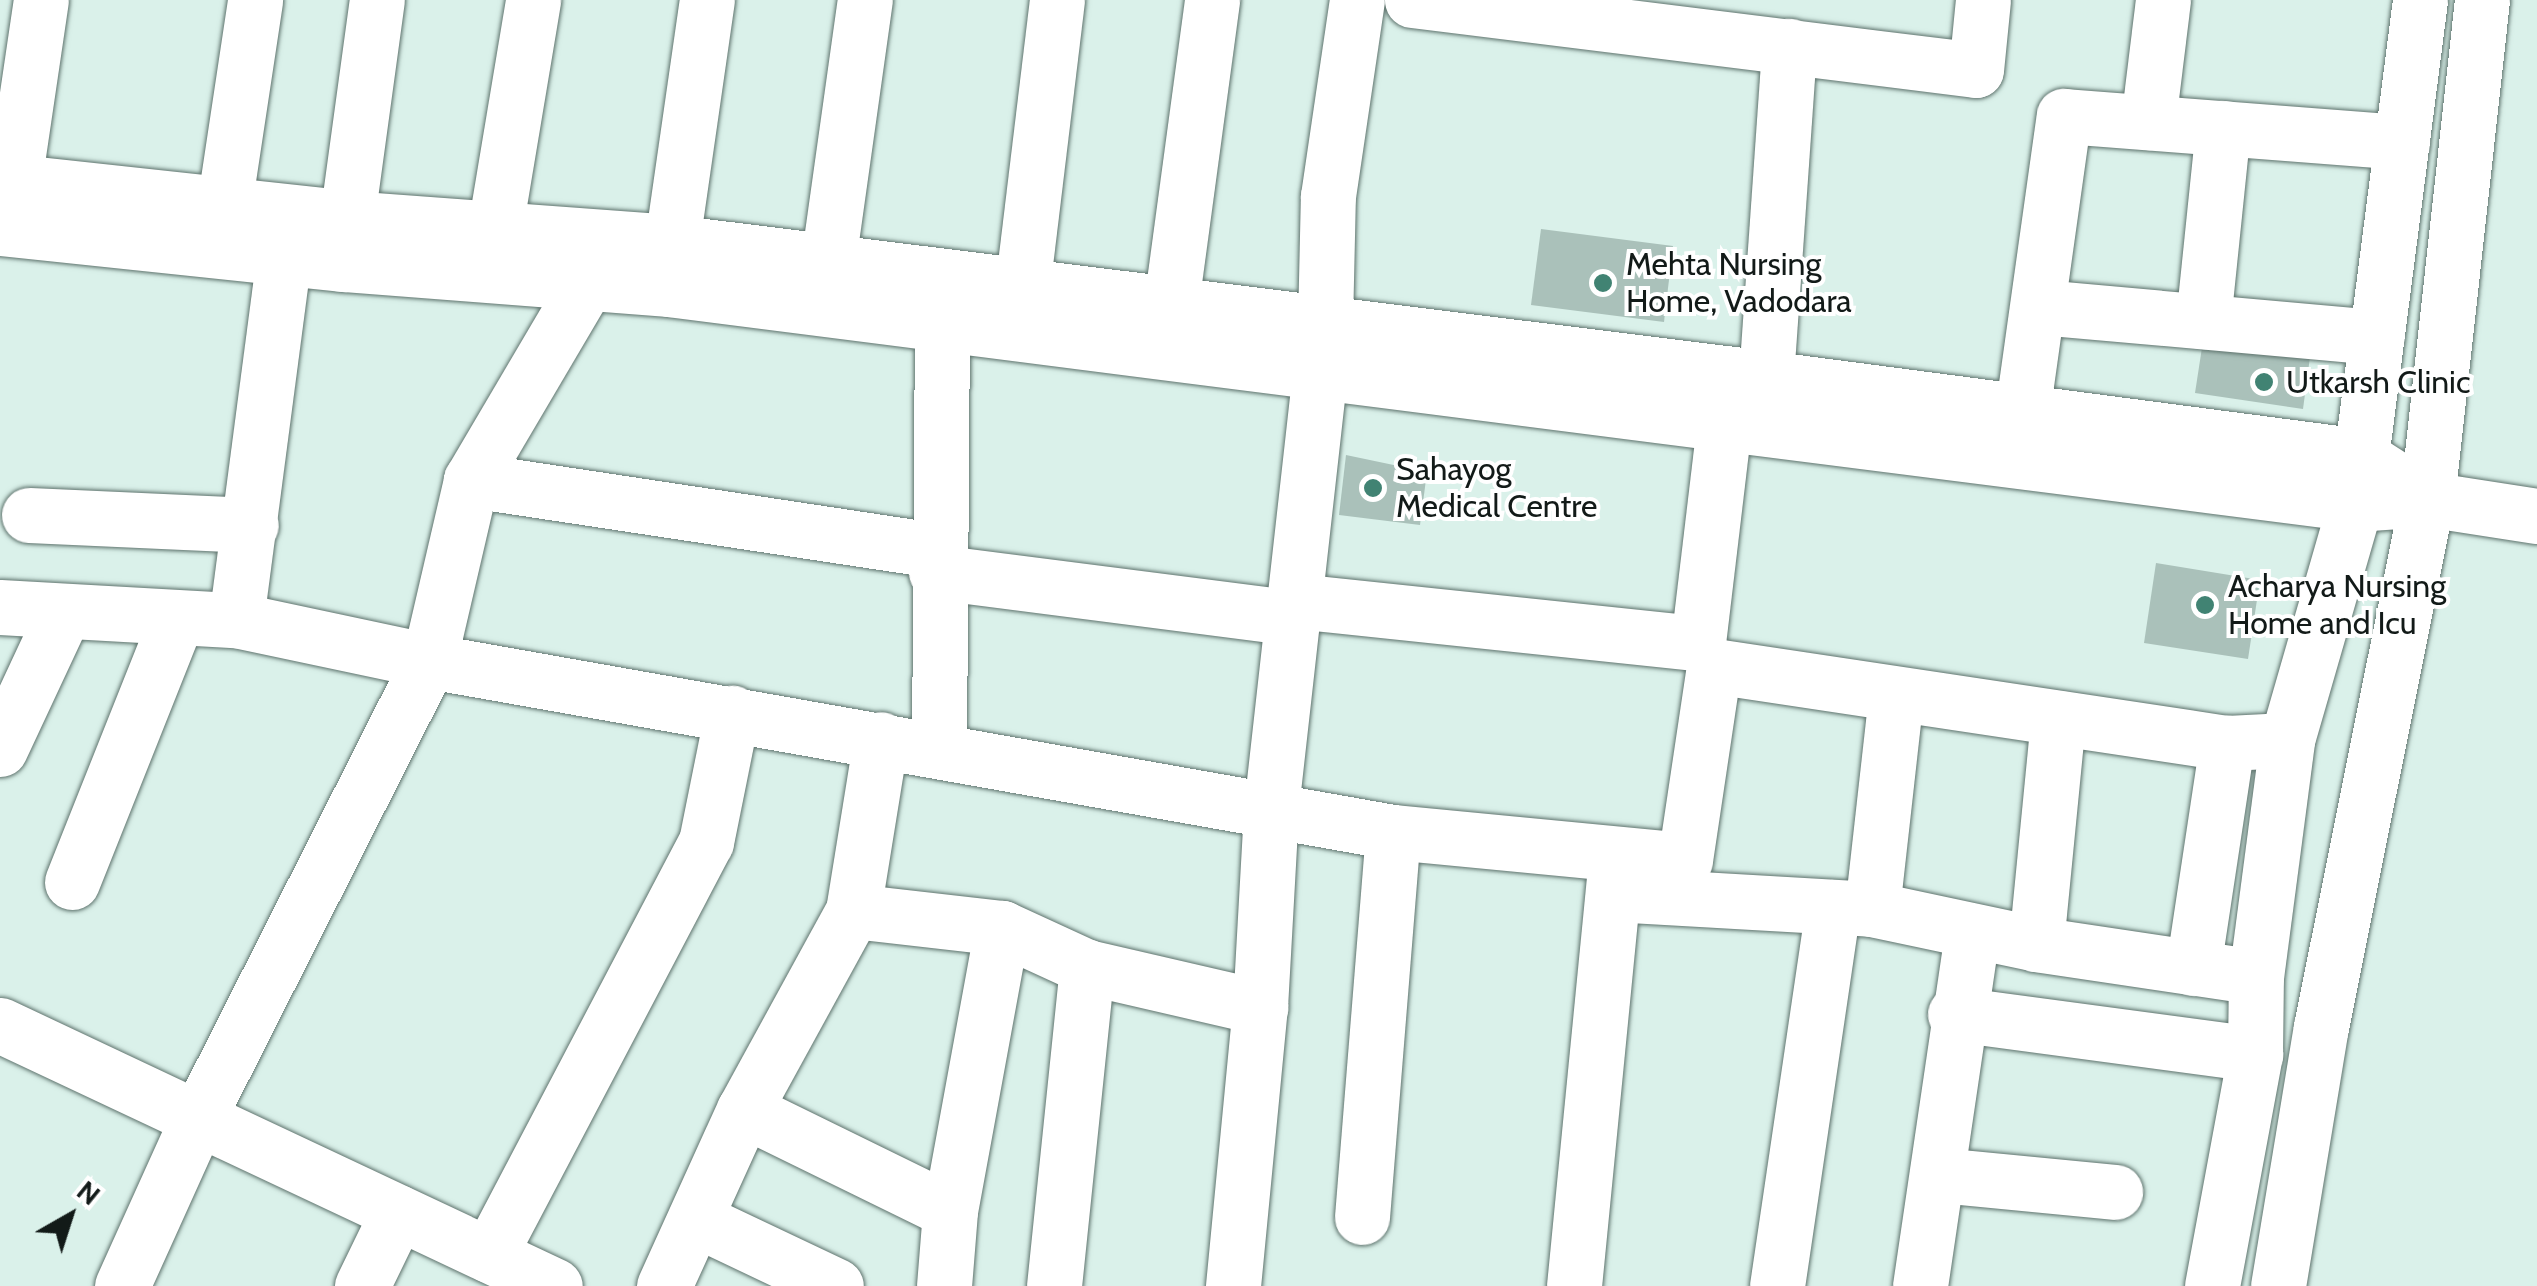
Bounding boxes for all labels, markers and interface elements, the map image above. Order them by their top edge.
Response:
place label: Mehta Nursing Home, Vadodara [1626,246,1852,321]
marker: Mehta Nursing Home, Vadodara [1590,270,1616,296]
place label: Utkarsh Clinic [2286,363,2470,401]
marker: Utkarsh Clinic [2251,369,2277,395]
place label: Sahayog Medical Centre [1396,451,1597,526]
marker: Sahayog Medical Centre [1360,475,1386,501]
place label: Acharya Nursing Home and Icu [2228,568,2446,643]
marker: Acharya Nursing Home and Icu [2192,592,2218,618]
north arrow [20,1166,120,1266]
text: N [70,1173,107,1212]

